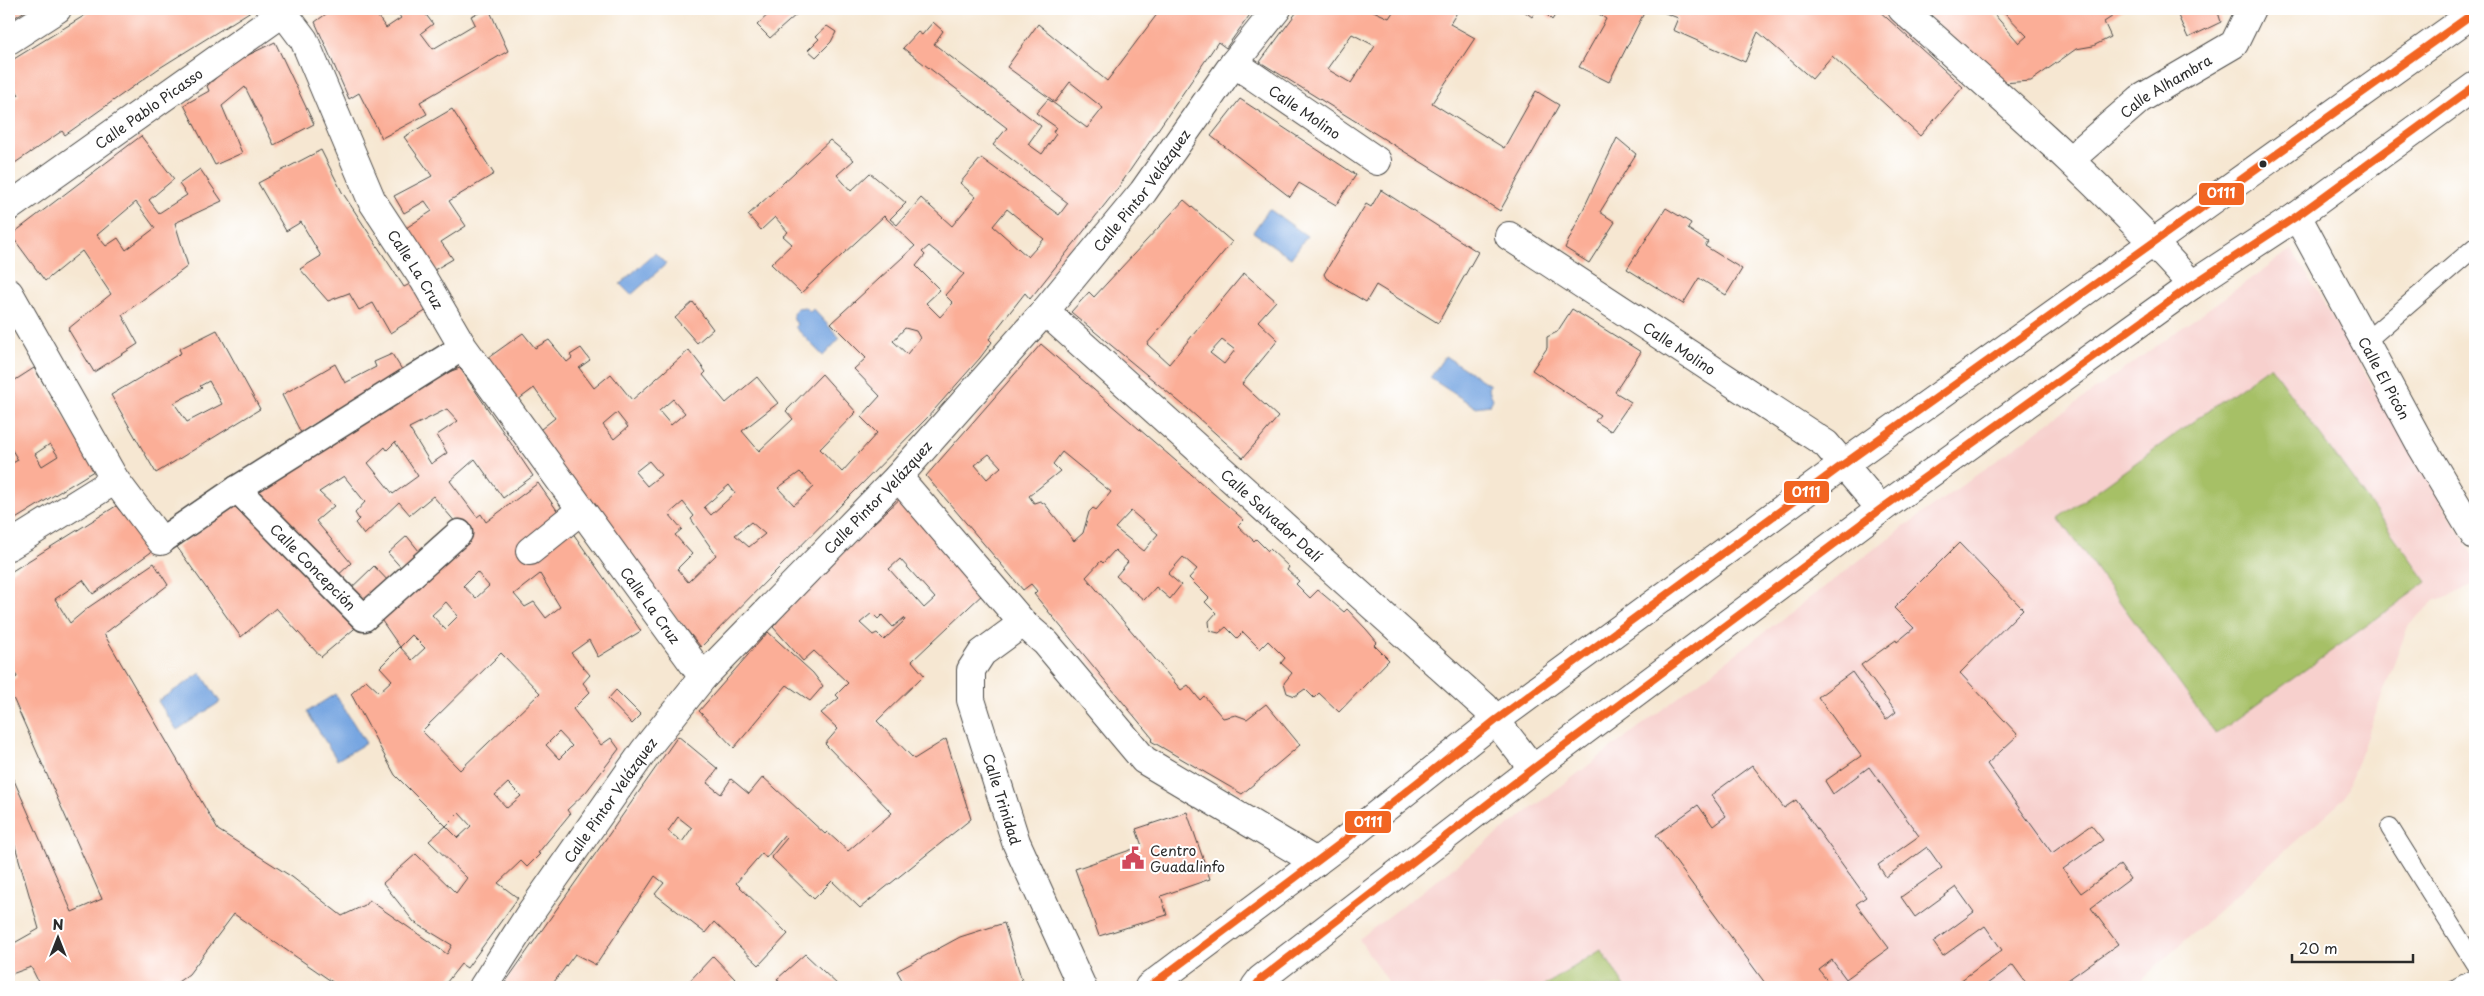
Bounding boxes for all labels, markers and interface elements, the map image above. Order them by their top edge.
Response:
street label: Calle Alhambra [2115,49,2216,123]
street label: Calle Pablo Picasso [90,62,207,154]
street label: Calle Molino [1265,79,1345,144]
street label: Calle Pintor Velázquez [1088,124,1195,256]
unlabelled marker [2258,159,2268,169]
line badge: 0111 [2198,182,2245,206]
text: 0111 [2207,182,2235,203]
street label: Calle La Cruz [383,225,449,313]
street label: Calle Molino [1639,316,1720,380]
street label: Calle El Picón [2354,333,2416,423]
street label: Calle Pintor Velázquez [818,435,936,558]
street label: Calle Salvador Dalí [1216,464,1327,566]
line badge: 0111 [1783,480,1830,504]
text: 0111 [1792,481,1820,502]
street label: Calle Concepción [266,518,361,615]
street label: Calle La Cruz [616,562,686,648]
street label: Calle Pintor Velázquez [558,733,662,867]
street label: Calle Trinidad [978,751,1027,848]
line badge: 0111 [1344,810,1392,834]
text: 0111 [1354,811,1382,832]
place label: Centro Guadalinfo [1150,840,1225,877]
public building icon: Centro Guadalinfo [1120,845,1146,871]
north arrow [32,914,82,964]
text: N [52,914,64,935]
scale bar [2292,931,2413,963]
text: 20 m [2299,936,2338,959]

